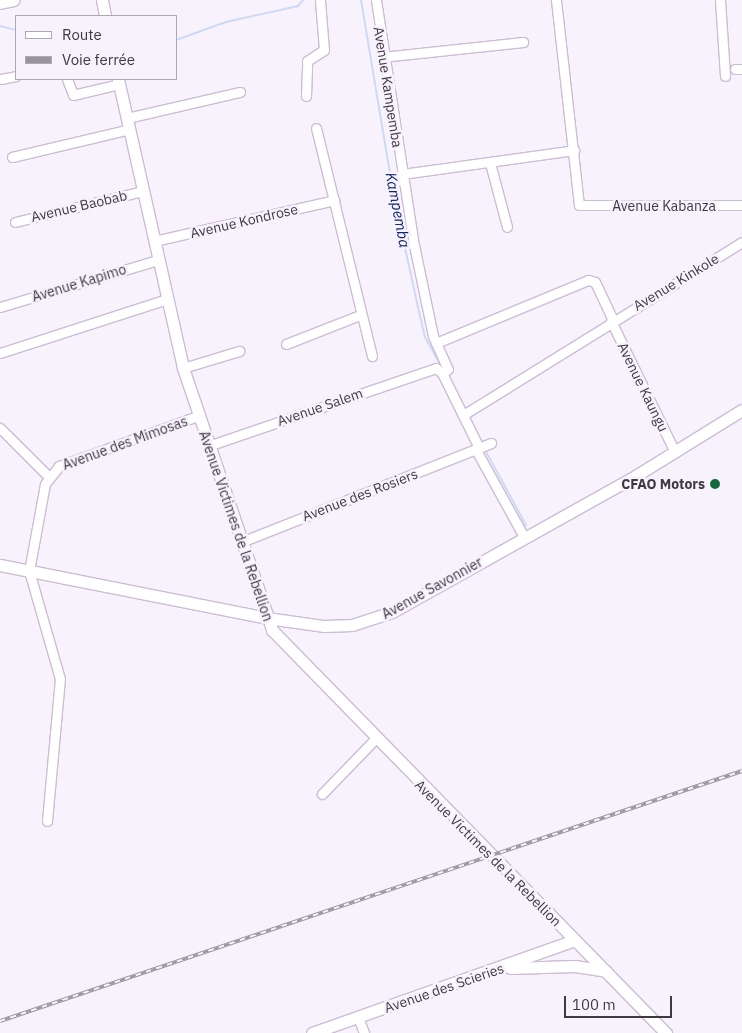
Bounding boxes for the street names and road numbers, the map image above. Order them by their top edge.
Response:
street label: Avenue Kampemba [370,25,406,149]
street label: Avenue Baobab [29,187,129,225]
street label: Avenue Kabanza [612,198,716,214]
street label: Avenue Kondrose [189,200,299,242]
street label: Avenue Kinkole [630,250,722,314]
street label: Avenue Kapimo [30,261,128,305]
street label: Avenue Kaungu [614,340,672,434]
street label: Avenue Salem [275,385,365,429]
street label: Avenue des Mimosas [60,413,190,473]
street label: Avenue Victimes de la Rebellion [195,429,277,623]
street label: Avenue des Rosiers [300,465,420,525]
street label: Avenue Savonnier [379,553,485,623]
street label: Avenue Victimes de la Rebellion [411,776,565,930]
street label: Avenue des Scieries [382,960,506,1016]

